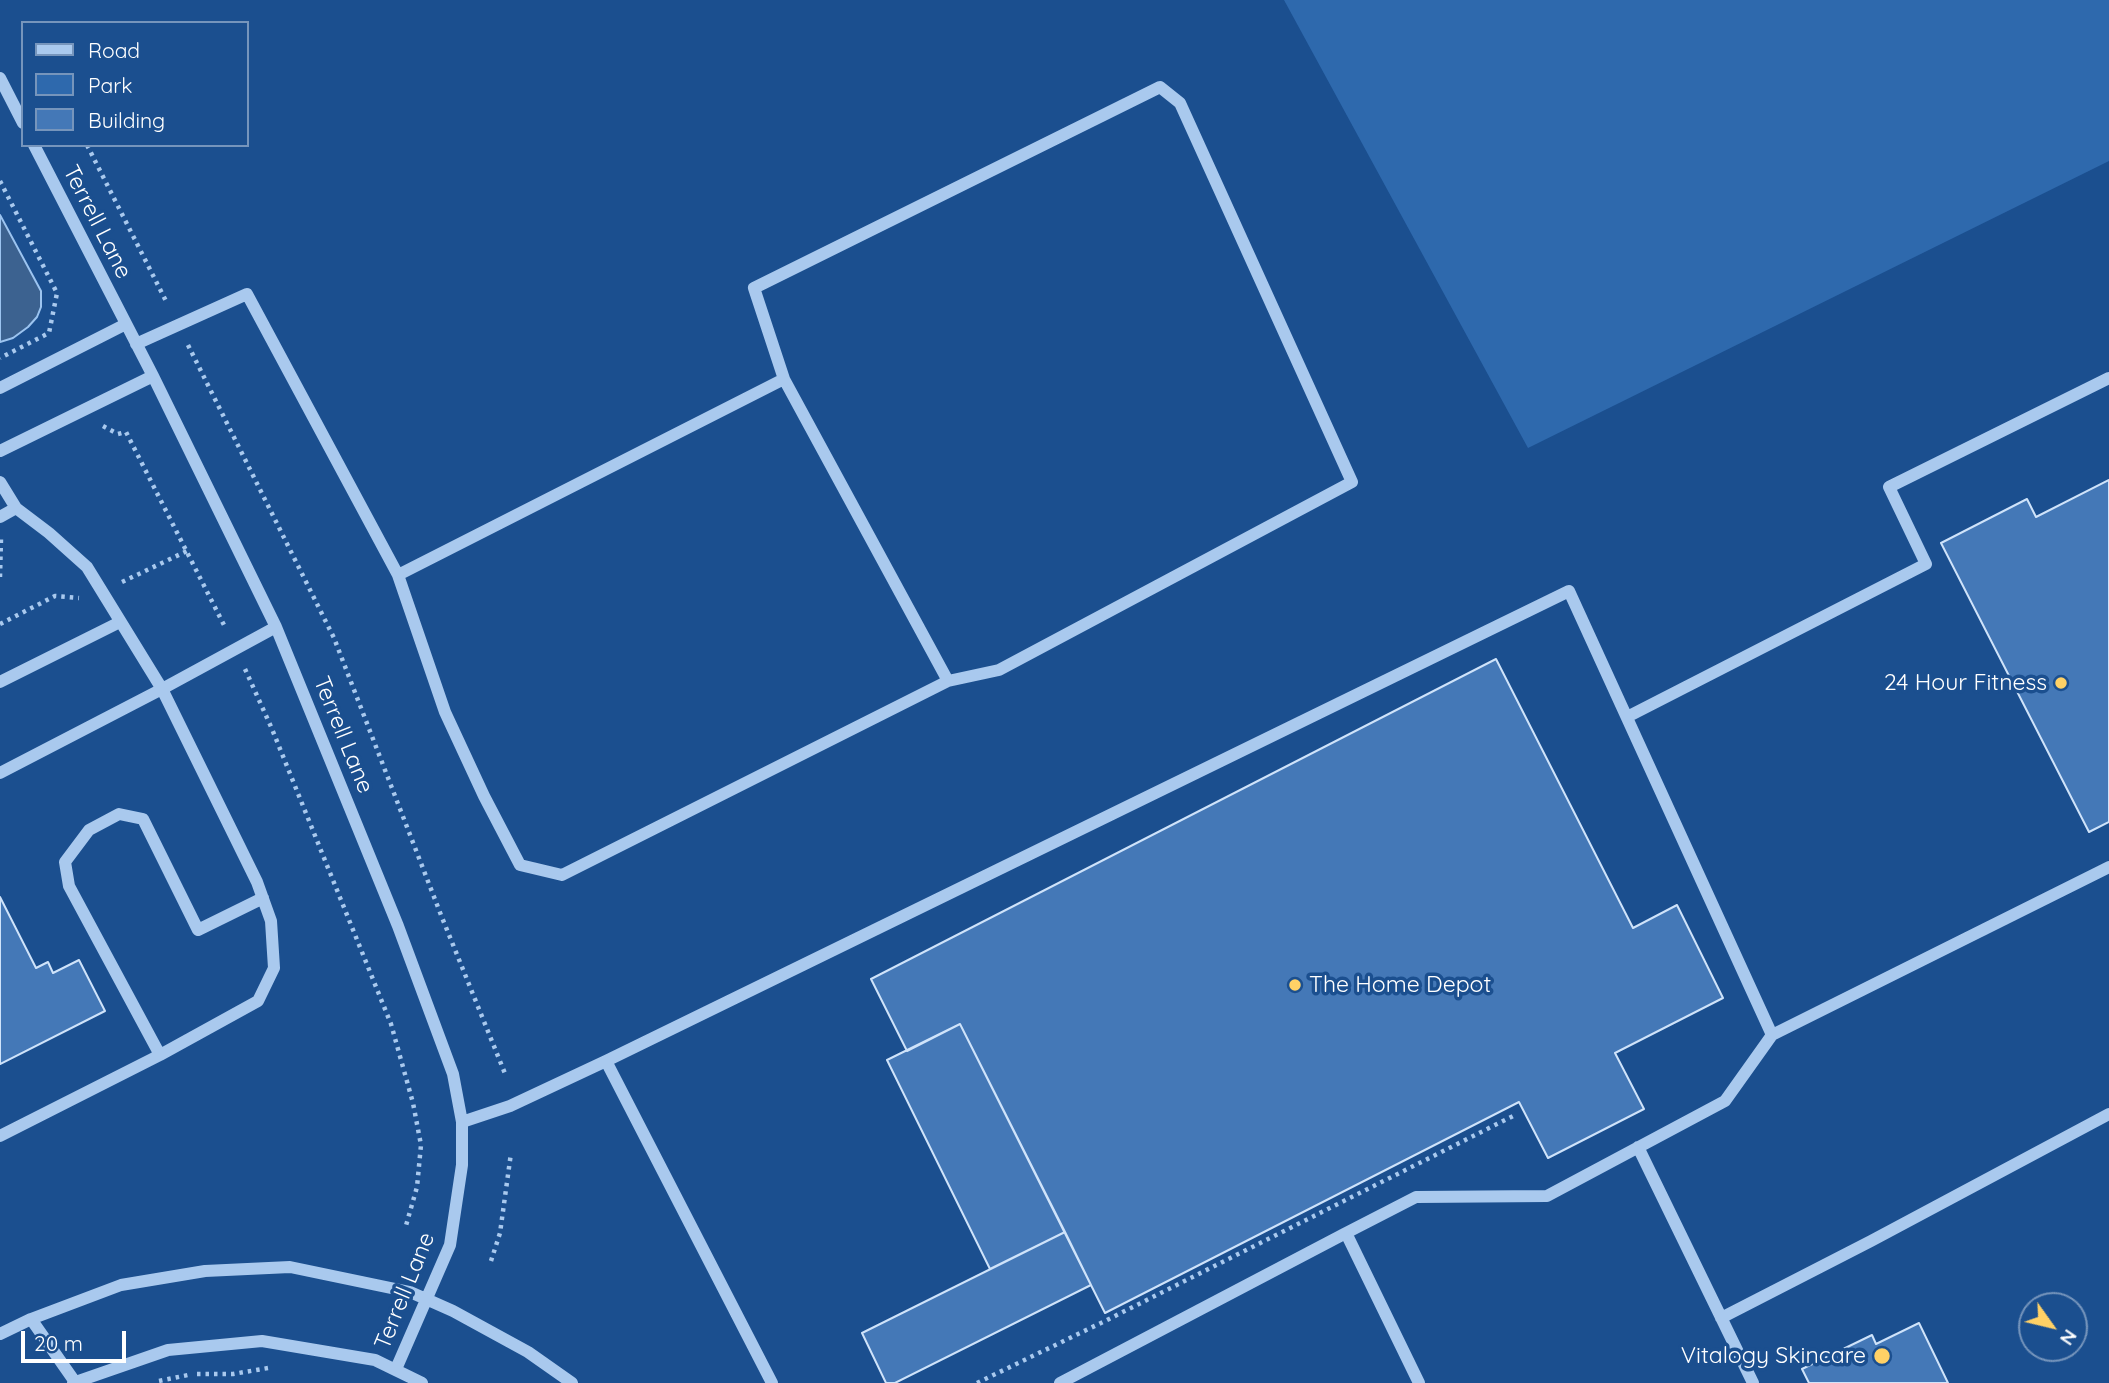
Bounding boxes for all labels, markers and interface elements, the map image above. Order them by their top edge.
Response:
legend [21,21,248,147]
text: Road [88,37,140,63]
text: Park [88,72,132,98]
text: Building [88,107,165,133]
street label: Terrell Lane [57,161,137,283]
place label: 24 Hour Fitness [1884,669,2047,697]
street label: Terrell Lane [307,673,379,797]
marker: 24 Hour Fitness [2053,675,2069,691]
place label: The Home Depot [1309,971,1491,999]
marker: The Home Depot [1287,977,1303,993]
street label: Terrell Lane [369,1229,441,1353]
north arrow [2018,1292,2088,1362]
scale bar [24,1316,130,1360]
text: N [2055,1325,2083,1350]
text: 20 m [34,1330,83,1356]
place label: Vitalogy Skincare [1681,1342,1866,1370]
marker: Vitalogy Skincare [1872,1346,1892,1366]

